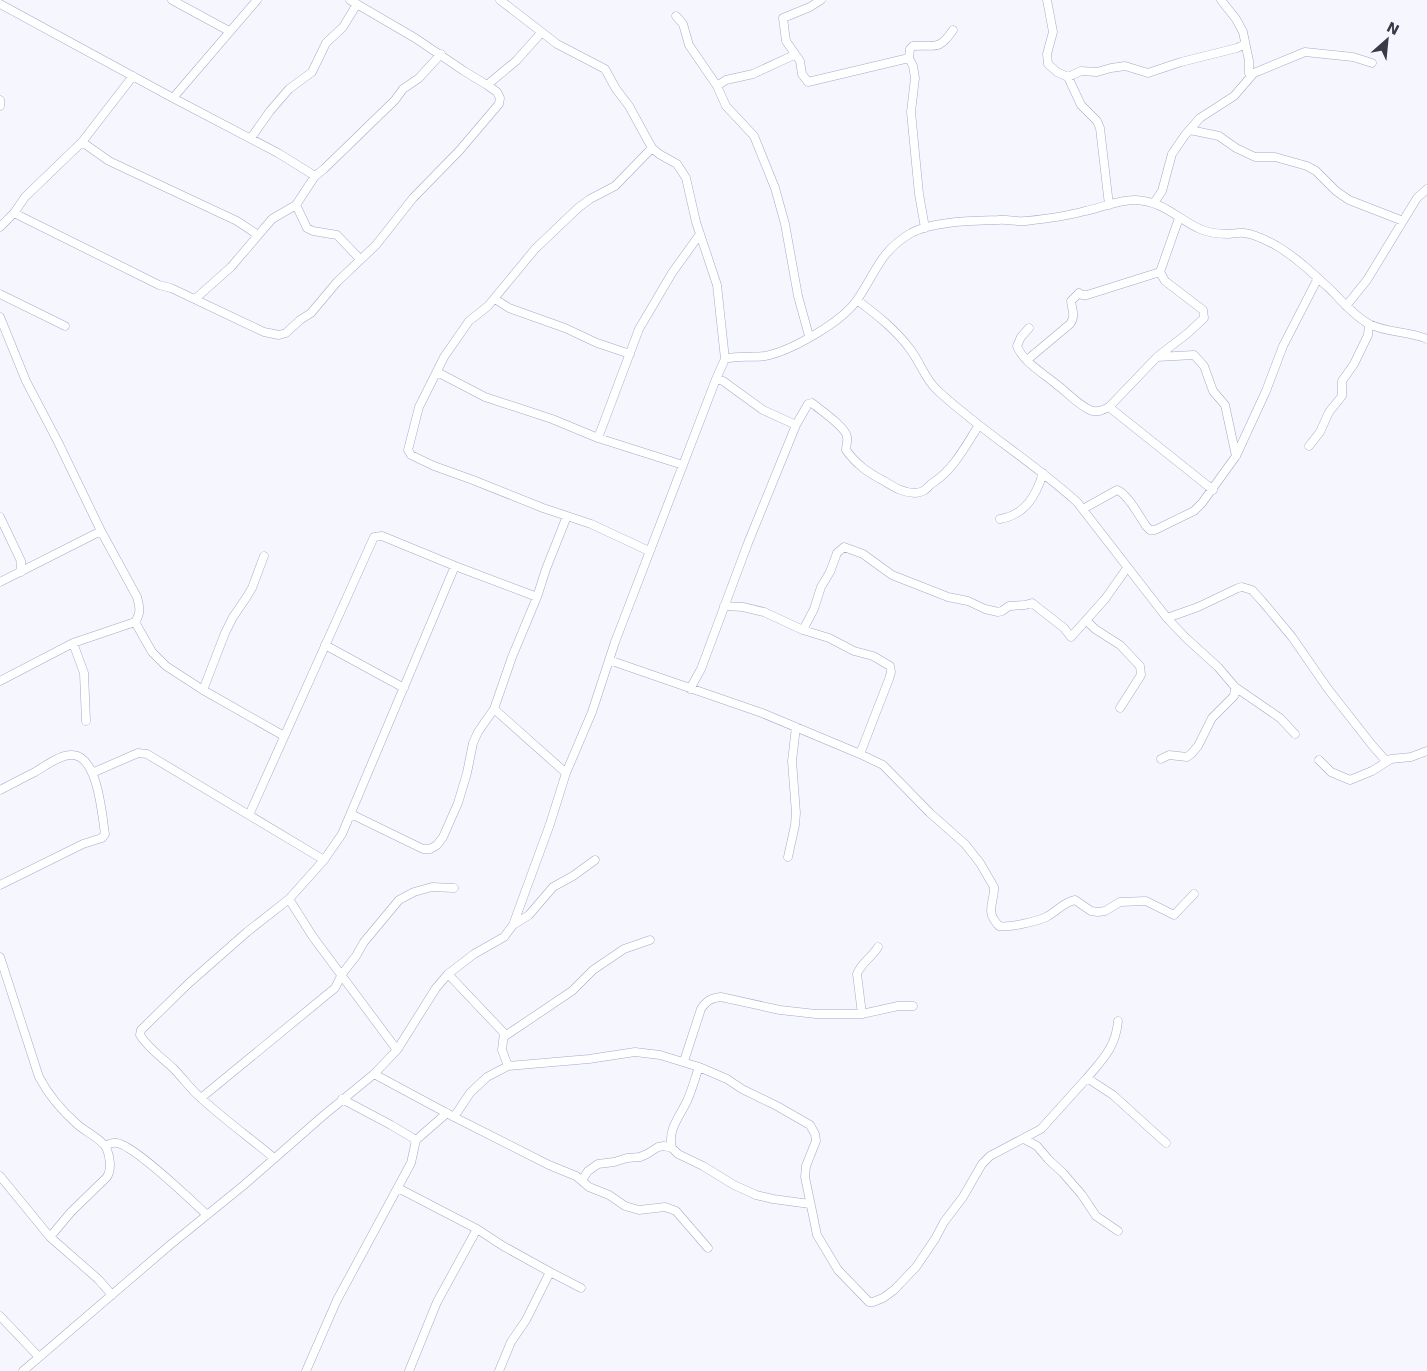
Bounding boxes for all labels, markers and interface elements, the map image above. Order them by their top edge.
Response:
north arrow [1362,15,1412,65]
text: N [1384,19,1402,38]

